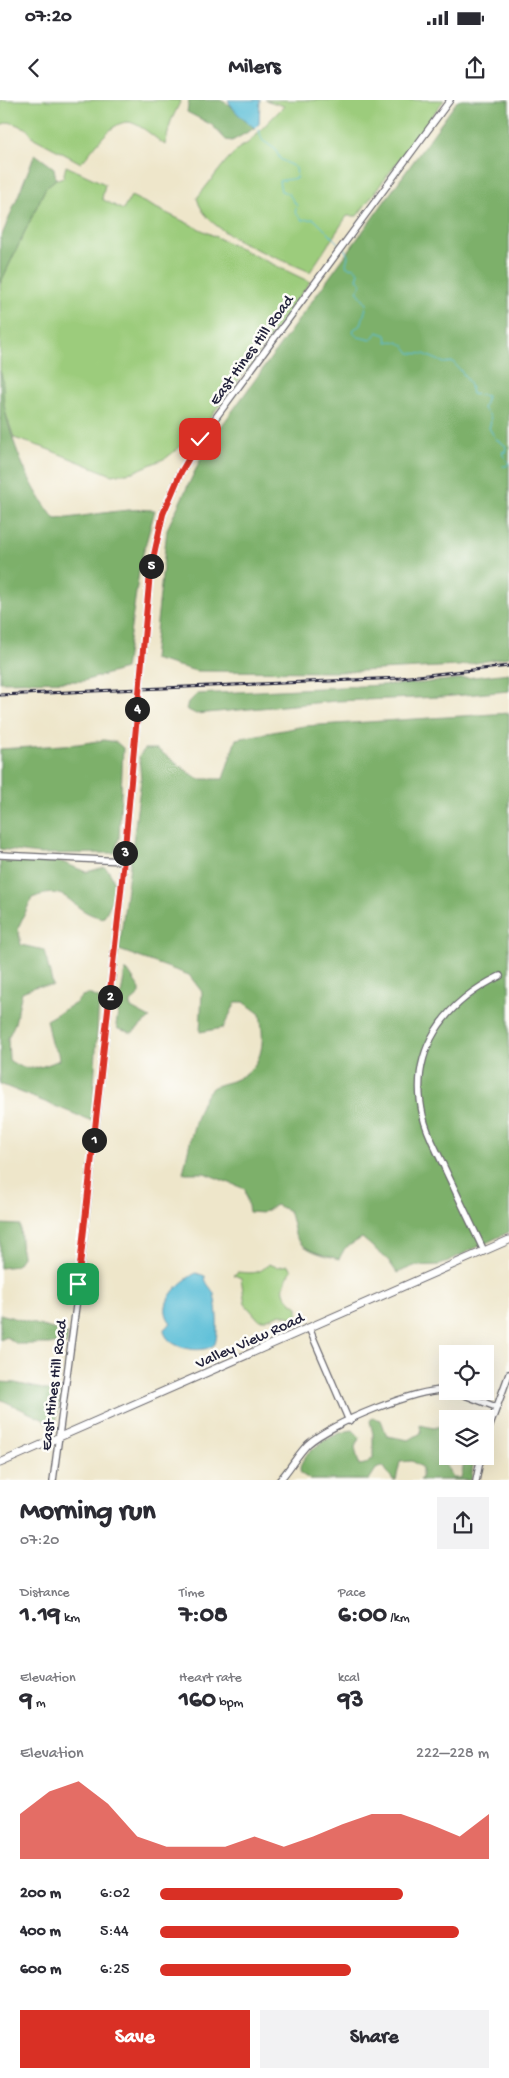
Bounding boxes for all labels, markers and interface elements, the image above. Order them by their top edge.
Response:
text: 07:20 [25,6,72,29]
icon: back [20,54,48,82]
icon: share [461,54,489,82]
text: Milers [228,55,281,81]
street label: East Hines Hill Road [206,291,300,410]
pin [179,418,221,460]
icon: check [186,425,214,453]
pin: 5 [138,554,164,578]
text: 5 [148,558,155,575]
pin: 4 [124,696,150,722]
text: 4 [134,701,141,718]
pin: 3 [112,840,138,866]
text: 3 [122,845,129,862]
pin: 2 [98,984,122,1010]
text: 2 [107,989,114,1006]
pin: 1 [82,1128,106,1152]
text: 1 [92,1132,97,1149]
pin [57,1263,99,1305]
icon: arrive [64,1270,92,1298]
street label: Valley View Road [192,1309,309,1375]
street label: East Hines Hill Road [38,1317,73,1452]
map controls [439,1345,494,1465]
button: locate [439,1345,494,1400]
button: layers [439,1410,494,1465]
text: Morning run [20,1496,155,1529]
button: share [437,1497,489,1549]
text: 07:20 [20,1532,59,1551]
text: Distance [20,1585,69,1602]
text: Time [179,1585,205,1602]
text: Pace [338,1585,365,1602]
text: 1.19 [20,1602,61,1631]
text: 7:08 [179,1602,228,1631]
text: 6:00 [338,1602,387,1631]
text: km [61,1610,80,1627]
text: /km [387,1610,410,1627]
text: Elevation [20,1670,76,1687]
text: Heart rate [179,1670,242,1687]
text: kcal [338,1670,360,1687]
text: 9 [20,1687,33,1716]
text: 160 [179,1687,216,1716]
text: 93 [338,1687,364,1716]
text: m [33,1695,46,1712]
text: bpm [216,1695,244,1712]
text: Elevation [20,1745,84,1764]
text: 222–228 m [416,1745,489,1764]
text: 200 m [20,1885,61,1904]
text: 6:02 [100,1885,130,1904]
text: 400 m [20,1923,61,1942]
text: 5:44 [100,1923,129,1942]
text: 600 m [20,1961,61,1980]
text: 6:25 [100,1961,129,1980]
button: Save [20,2010,250,2068]
button: Share [260,2010,489,2068]

